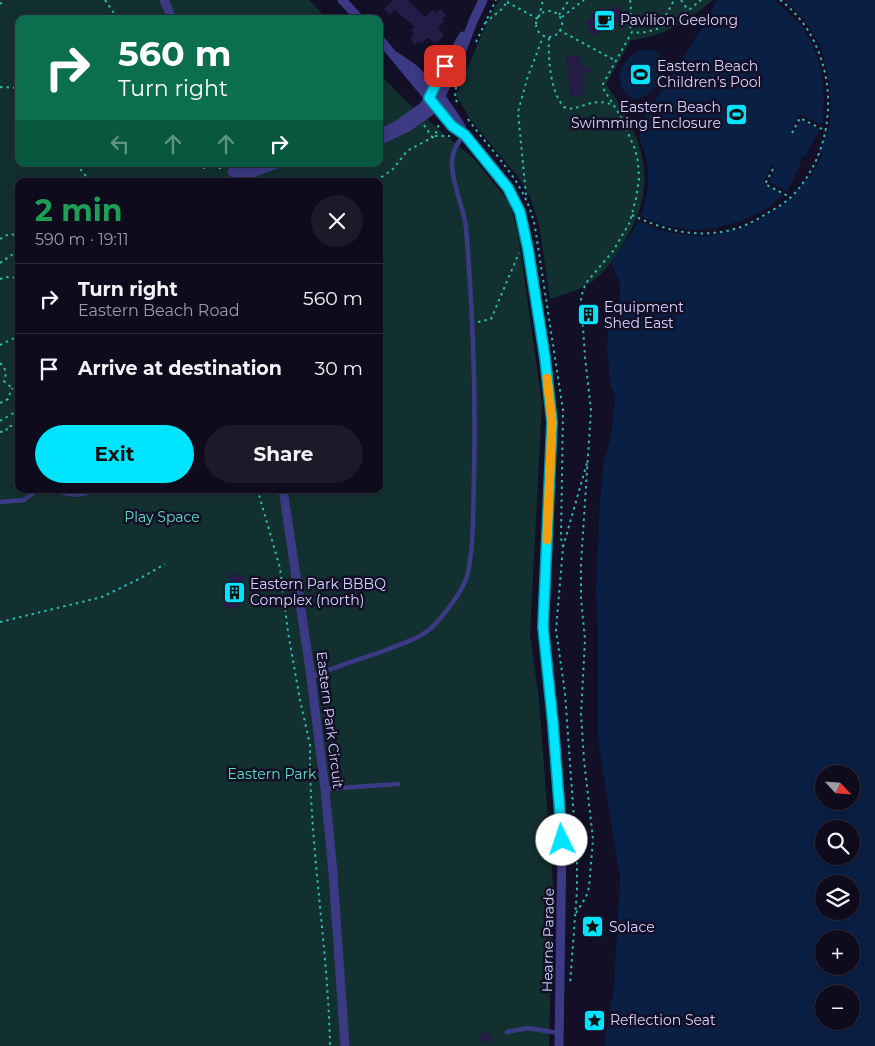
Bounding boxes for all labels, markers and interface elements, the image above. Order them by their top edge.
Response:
cafe icon: Pavilion Geelong [592,8,616,32]
place label: Pavilion Geelong [620,11,738,29]
text: 560 m [118,32,232,75]
icon: right [35,35,100,100]
pin [424,45,466,87]
icon: arrive [431,52,459,80]
place label: Eastern Beach Children's Pool [657,57,761,91]
sports icon: Eastern Beach Children's Pool [629,62,653,86]
text: Turn right [118,75,228,102]
place label: Eastern Beach Swimming Enclosure [571,98,721,132]
sports icon: Eastern Beach Swimming Enclosure [725,103,749,127]
icon: left [106,130,134,158]
icon: ahead [159,130,187,158]
icon: ahead [212,130,240,158]
icon: right [265,130,293,158]
text: 2 min [35,192,122,229]
button: close [311,195,363,247]
text: 590 m · 19:11 [35,230,128,249]
text: Turn right [78,278,178,301]
icon: right [35,285,63,313]
text: 560 m [303,287,363,310]
place label: Equipment Shed East [604,298,684,332]
text: Eastern Beach Road [78,301,240,320]
building icon: Equipment Shed East [576,303,600,327]
icon: arrive [35,355,63,383]
text: Arrive at destination [78,357,282,380]
text: 30 m [315,357,363,380]
button: Exit [35,425,194,483]
button: Share [204,425,363,483]
park label: Play Space [124,508,200,526]
place label: Eastern Park BBBQ Complex (north) [250,575,386,609]
building icon: Eastern Park BBBQ Complex (north) [222,580,246,604]
street label: Eastern Park Circuit [313,650,347,790]
park label: Eastern Park [228,765,317,783]
north arrow [815,765,860,810]
map controls [815,765,860,1030]
position arrow [535,813,587,865]
button: search [815,820,860,865]
button: layers [815,875,860,920]
street label: Hearne Parade [538,888,558,992]
place icon: Solace [581,915,605,939]
place label: Solace [609,918,655,936]
button: + [815,930,860,975]
button: − [815,985,860,1030]
place icon: Reflection Seat [582,1008,606,1032]
place label: Reflection Seat [610,1011,716,1029]

